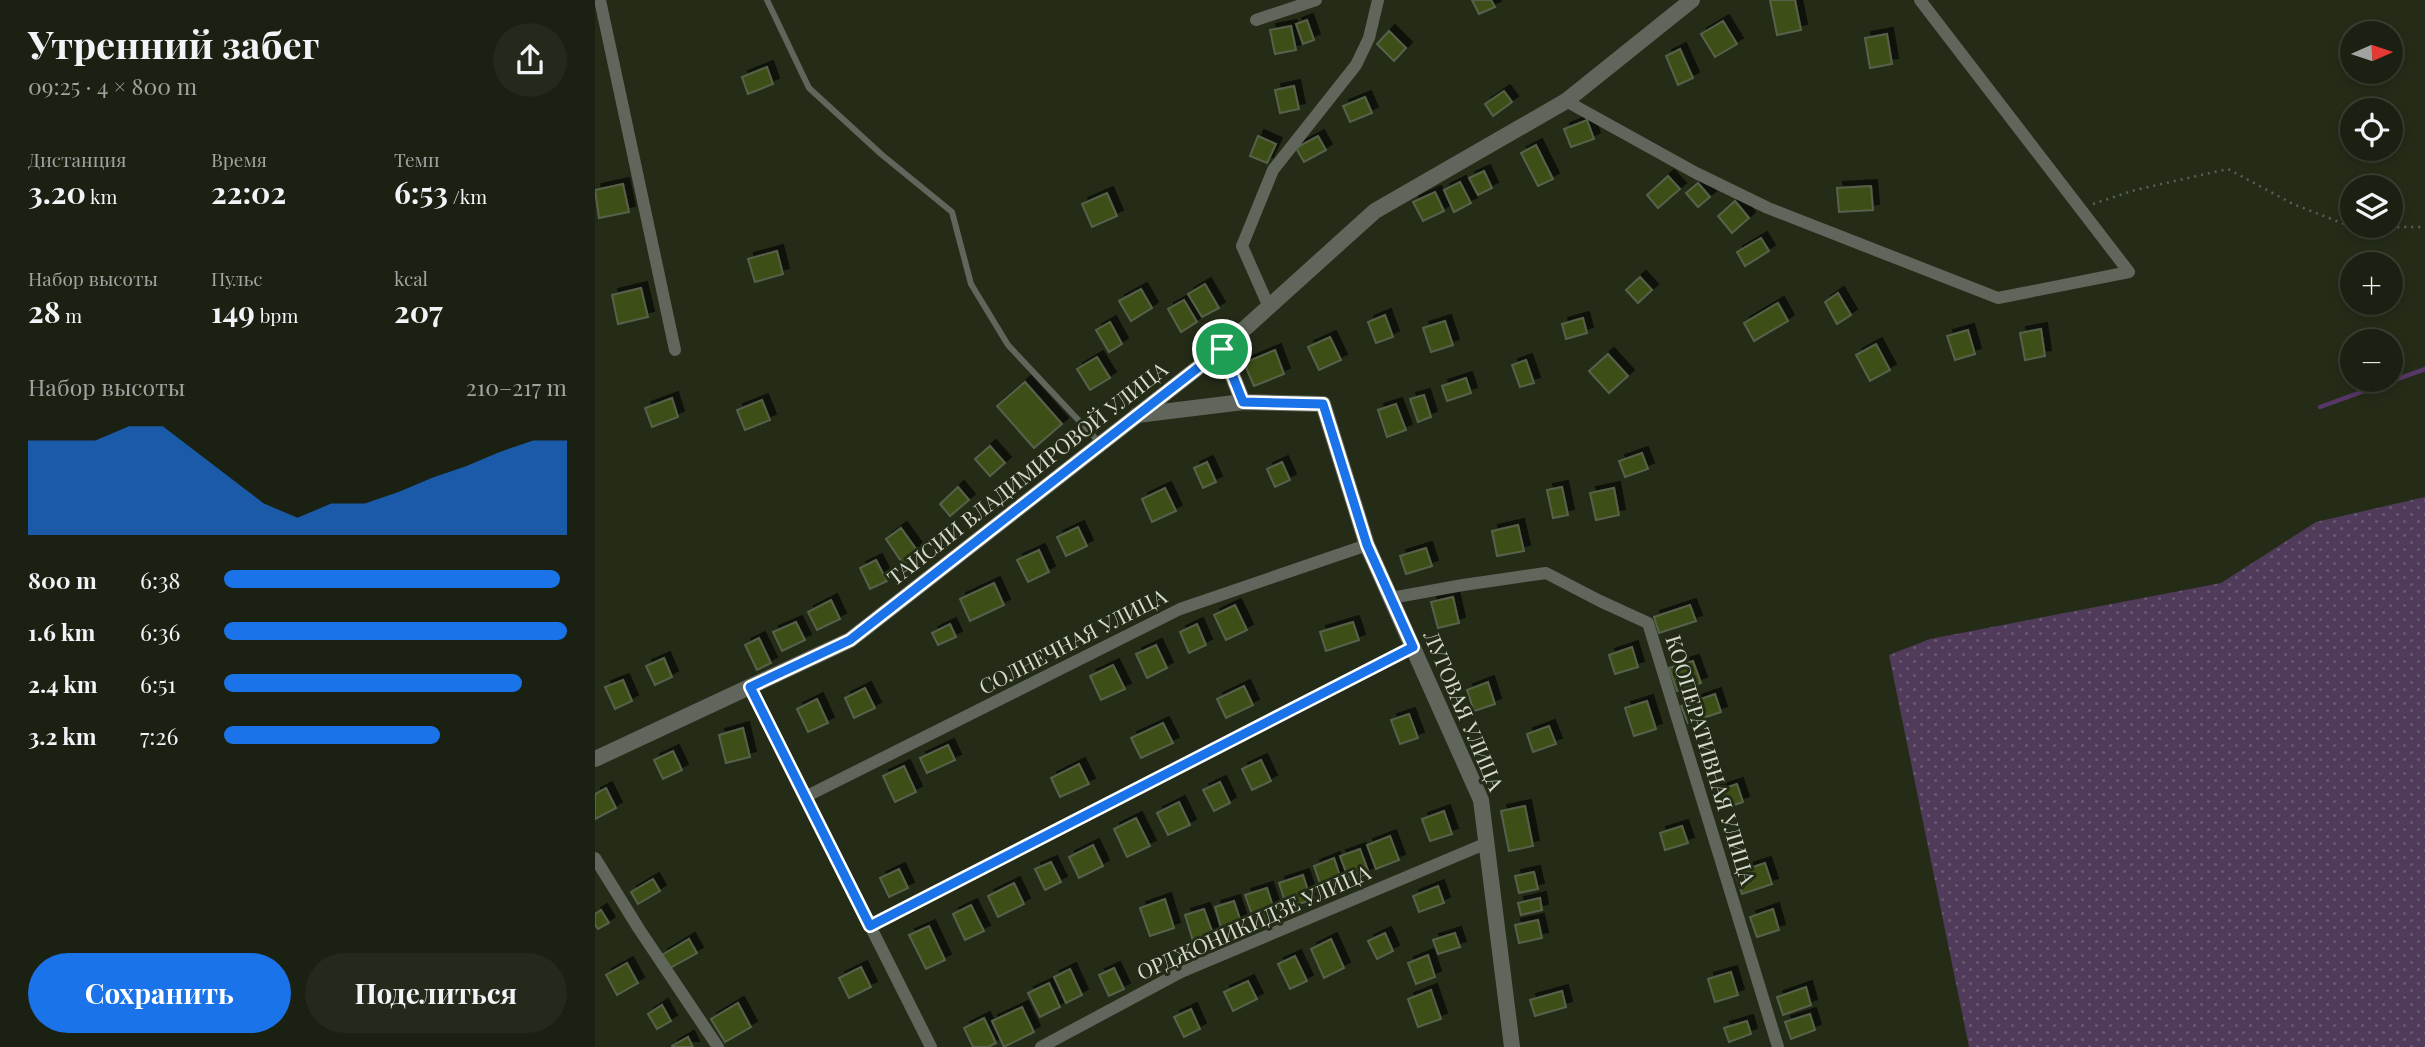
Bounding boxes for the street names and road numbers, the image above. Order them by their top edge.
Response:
street label: ТАИСИИ ВЛАДИМИРОВОЙ УЛИЦА [881,354,1173,591]
street label: СОЛНЕЧНАЯ УЛИЦА [973,580,1171,700]
street label: ЛУГОВАЯ УЛИЦА [1418,625,1512,795]
street label: КООПЕРАТИВНАЯ УЛИЦА [1661,631,1763,888]
street label: ОРДЖОНИКИДЗЕ УЛИЦА [1132,857,1375,985]

